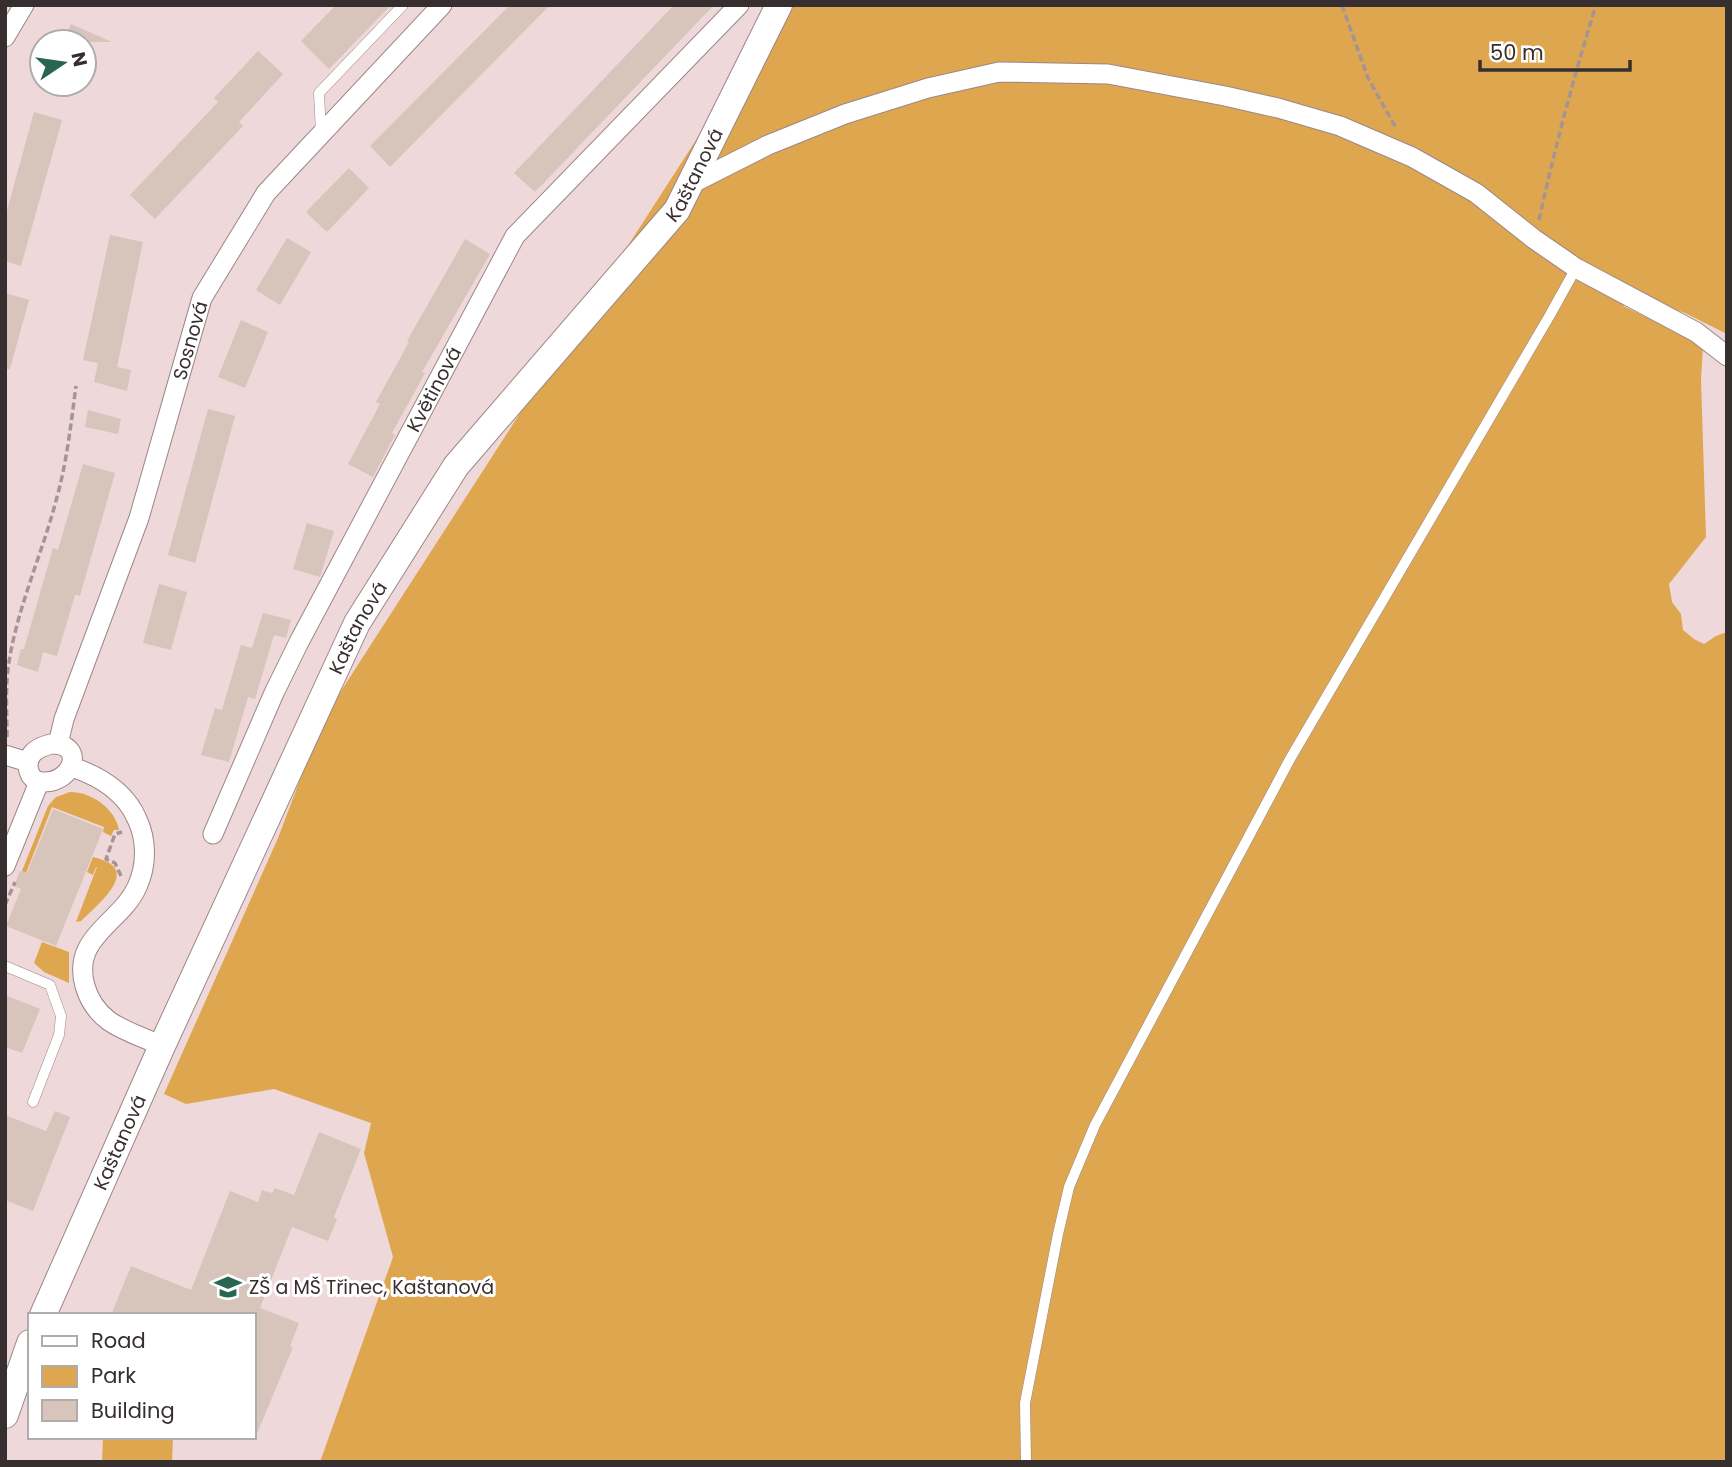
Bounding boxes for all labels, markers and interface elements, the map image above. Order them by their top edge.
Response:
north arrow [28,28,98,98]
scale bar [1480,28,1630,72]
text: 50 m [1490,38,1544,67]
text: N [64,49,94,69]
street label: Kaštanová [659,123,729,228]
street label: Sosnová [166,298,214,383]
street label: Květinová [400,341,467,437]
street label: Kaštanová [322,576,393,678]
street label: Kaštanová [87,1090,152,1194]
school or university icon: ZŠ a MŠ Třinec, Kaštanová [213,1272,243,1302]
place label: ZŠ a MŠ Třinec, Kaštanová [249,1274,494,1301]
legend [28,1313,256,1439]
text: Road [91,1326,146,1355]
text: Park [91,1361,136,1390]
text: Building [91,1396,175,1425]

